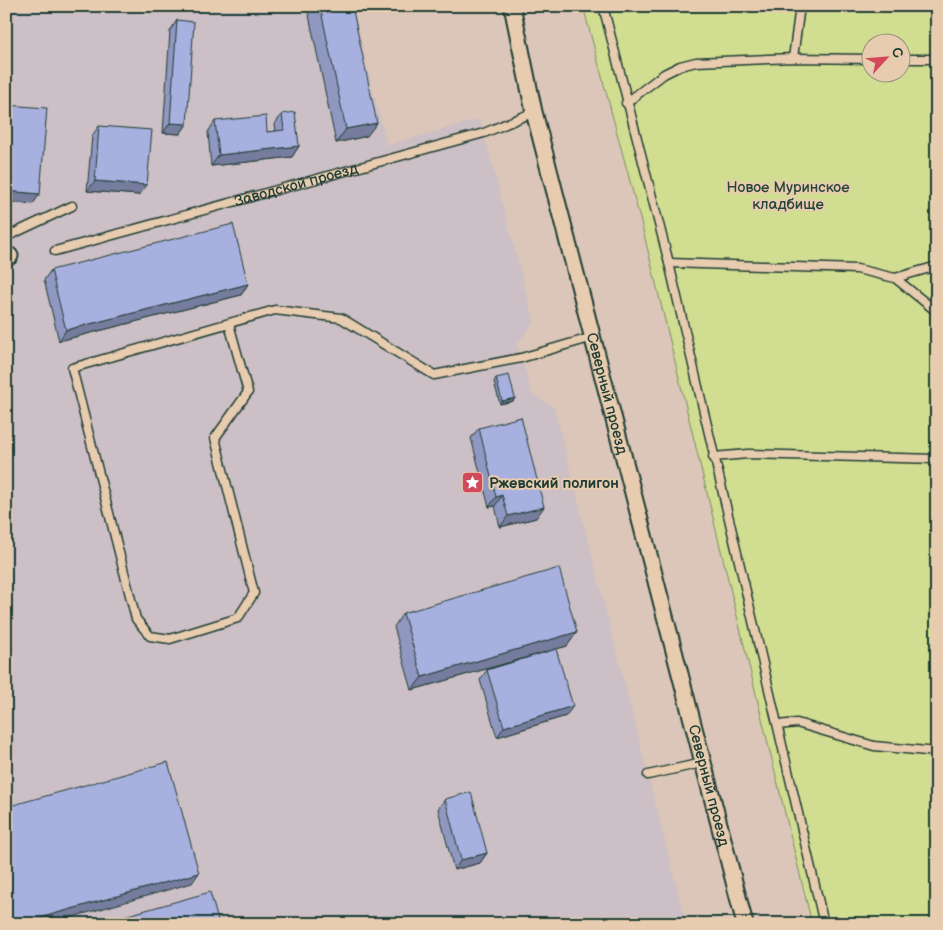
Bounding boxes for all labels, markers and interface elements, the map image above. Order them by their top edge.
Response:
north arrow [860,32,910,82]
text: С [887,44,907,61]
street label: Заводской проезд [232,159,360,211]
park label: Новое Муринское кладбище [726,178,850,214]
street label: Северный проезд [582,331,632,456]
place icon: Ржевский полигон [461,471,485,495]
place label: Ржевский полигон [489,474,619,493]
street label: Северный проезд [684,723,734,848]

